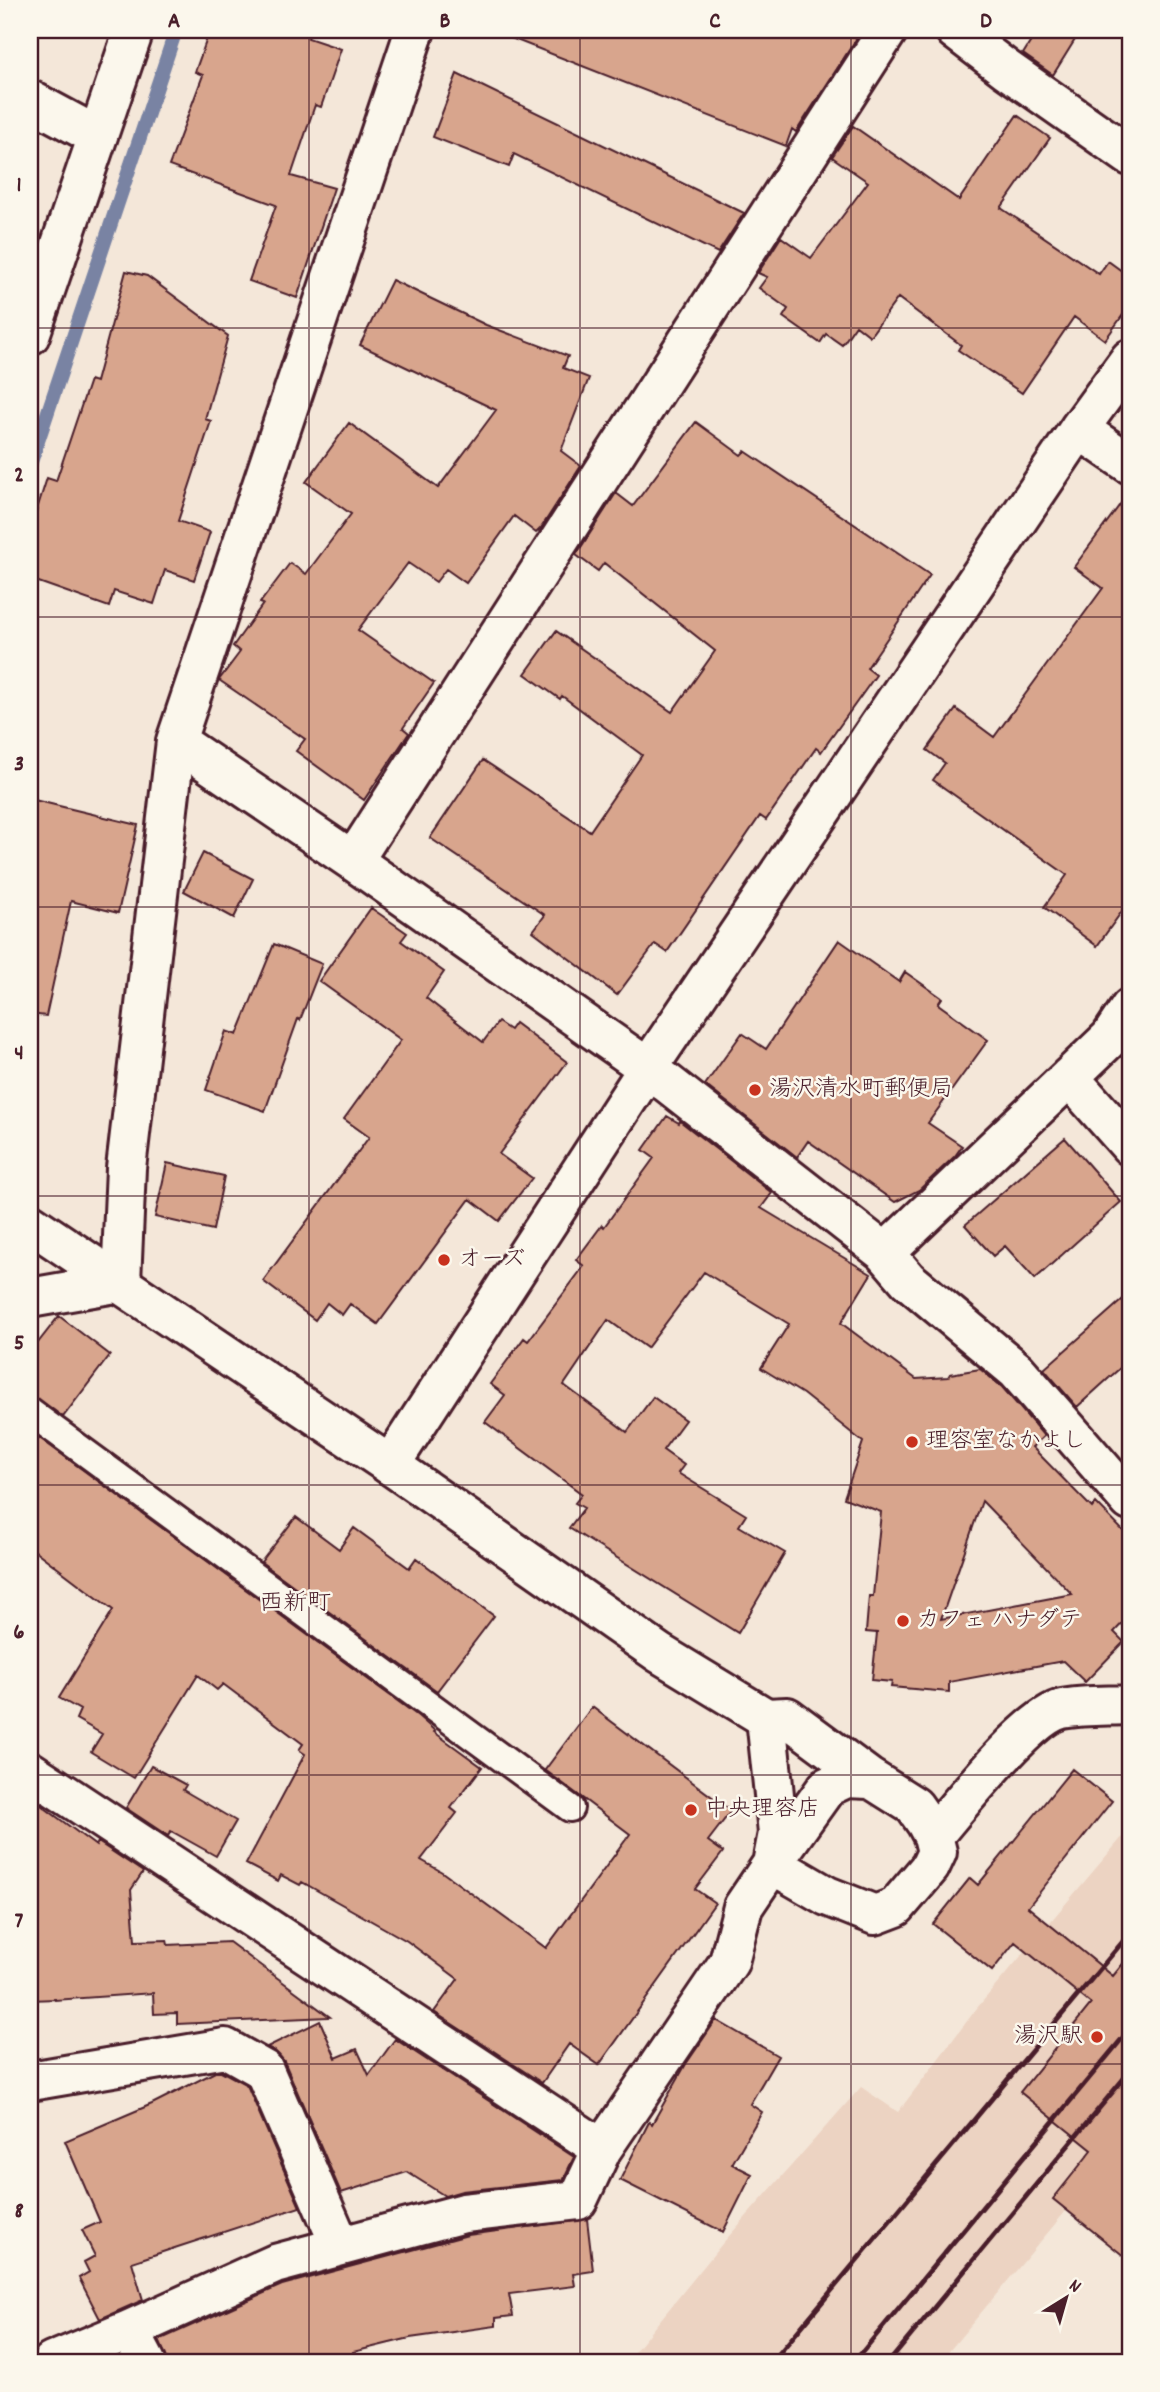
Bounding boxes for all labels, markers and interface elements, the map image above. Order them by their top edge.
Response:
text: A [168,6,180,39]
text: B [440,6,451,39]
text: C [709,6,721,39]
text: D [980,6,992,39]
text: 1 [16,170,22,203]
text: 2 [14,460,24,493]
text: 3 [14,749,24,782]
text: 4 [14,1038,24,1071]
place label: 湯沢清水町郵便局 [769,1074,953,1107]
marker: 湯沢清水町郵便局 [747,1082,763,1098]
place label: オーズ [458,1244,525,1277]
marker: オーズ [436,1252,452,1268]
text: 5 [14,1328,24,1361]
place label: 理容室なかよし [926,1426,1086,1459]
marker: 理容室なかよし [904,1434,920,1450]
district label: 西新町 [259,1587,331,1621]
place label: カフェ ハナダテ [917,1605,1082,1638]
marker: カフェ ハナダテ [895,1613,911,1629]
text: 6 [13,1617,25,1650]
place label: 中央理容店 [705,1794,820,1827]
marker: 中央理容店 [683,1802,699,1818]
text: 7 [15,1906,24,1939]
place label: 湯沢駅 [1014,2021,1083,2054]
marker: 湯沢駅 [1089,2029,1105,2045]
text: 8 [14,2196,24,2229]
north arrow [1030,2262,1100,2332]
text: N [1062,2274,1086,2301]

